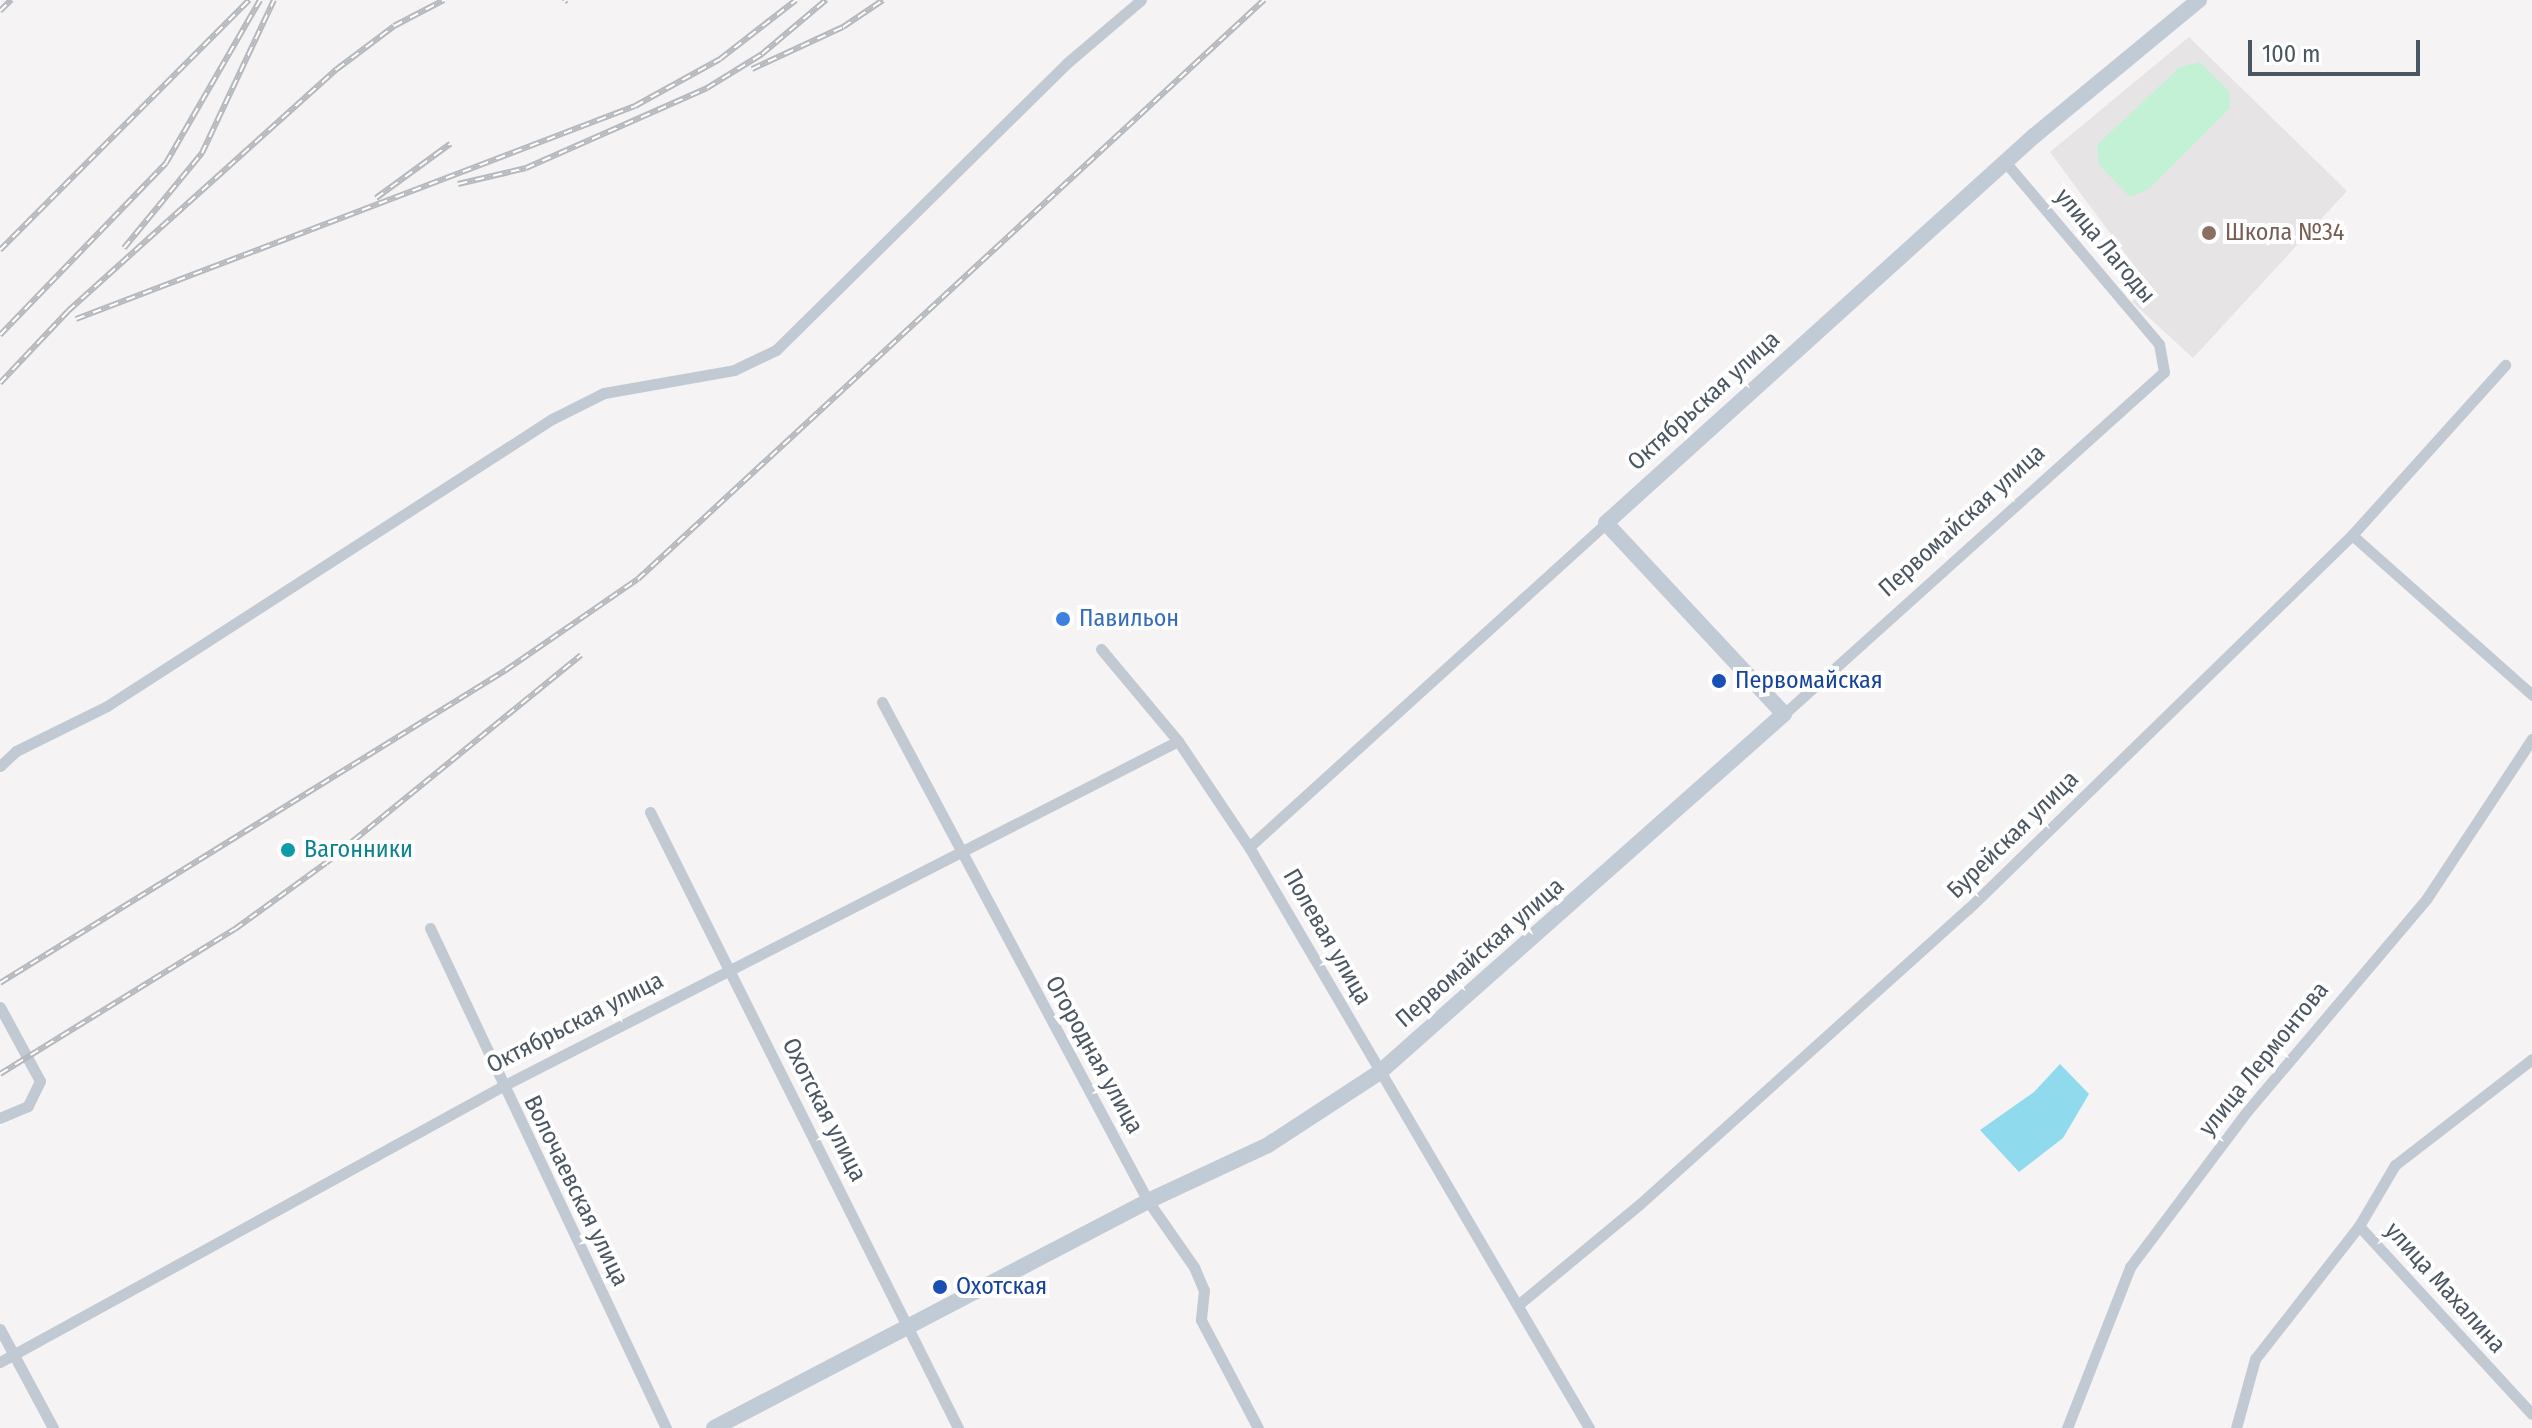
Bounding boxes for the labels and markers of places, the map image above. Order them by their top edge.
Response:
place label: Школа №34 [2225,219,2344,247]
marker: Школа №34 [2200,224,2218,242]
place label: Павильон [1079,605,1179,633]
marker: Павильон [1054,610,1072,628]
place label: Первомайская [1735,667,1883,695]
marker: Первомайская [1710,672,1728,690]
place label: Вагонники [304,836,413,864]
marker: Вагонники [279,841,297,859]
place label: Охотская [956,1273,1047,1301]
marker: Охотская [931,1278,949,1296]

